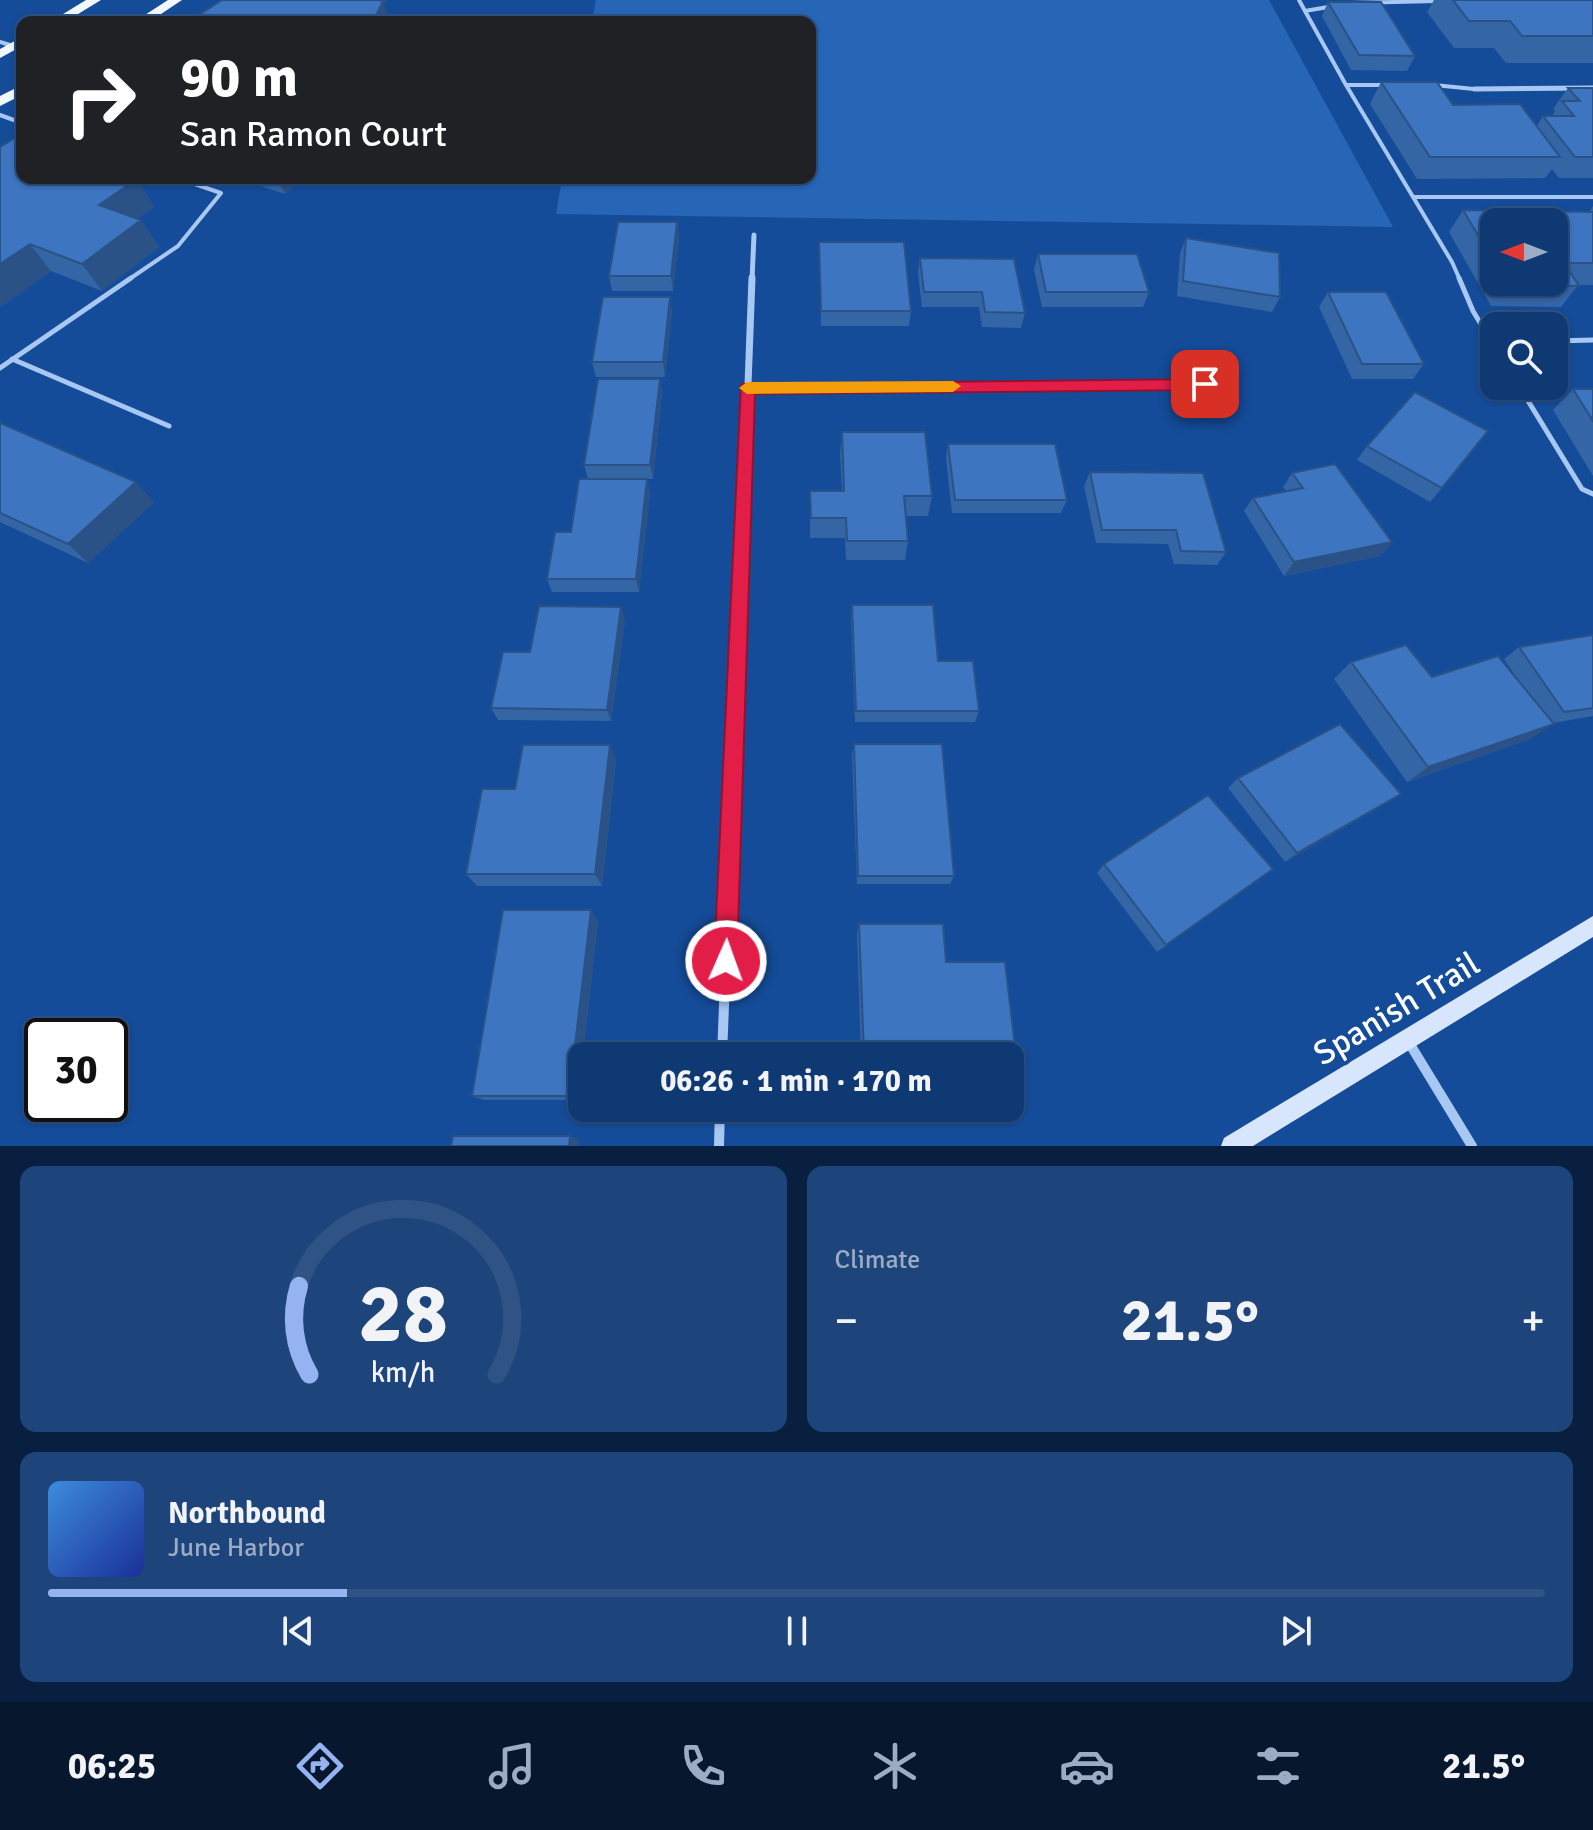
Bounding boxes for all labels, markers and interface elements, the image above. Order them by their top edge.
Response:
text: 90 m [180,43,298,112]
icon: right [48,48,152,152]
text: San Ramon Court [180,112,447,157]
north arrow [1480,208,1568,296]
map controls [1480,208,1568,400]
button: search [1480,312,1568,400]
pin [1171,350,1239,418]
icon: arrive [1183,362,1227,406]
position arrow [684,919,768,1003]
street label: Spanish Trail [1306,943,1487,1075]
speed limit sign: 30 [24,1018,128,1122]
text: 06:26 · 1 min · 170 m [660,1063,932,1100]
text: Climate [835,1244,920,1276]
text: 28 [358,1263,448,1365]
text: 21.5° [1121,1284,1259,1358]
text: − [835,1294,858,1348]
text: + [1521,1294,1545,1348]
text: km/h [371,1355,436,1390]
text: Northbound [168,1495,326,1532]
text: June Harbor [168,1532,304,1564]
icon: previous [276,1609,320,1653]
icon: pause [775,1609,819,1653]
icon: next [1274,1609,1318,1653]
icon: directions [292,1738,348,1794]
icon: music [484,1738,540,1794]
icon: phone [675,1738,731,1794]
icon: climate [867,1738,923,1794]
icon: car [1059,1738,1115,1794]
icon: filters [1250,1738,1306,1794]
text: 06:25 [68,1744,156,1789]
text: 21.5° [1442,1744,1525,1789]

